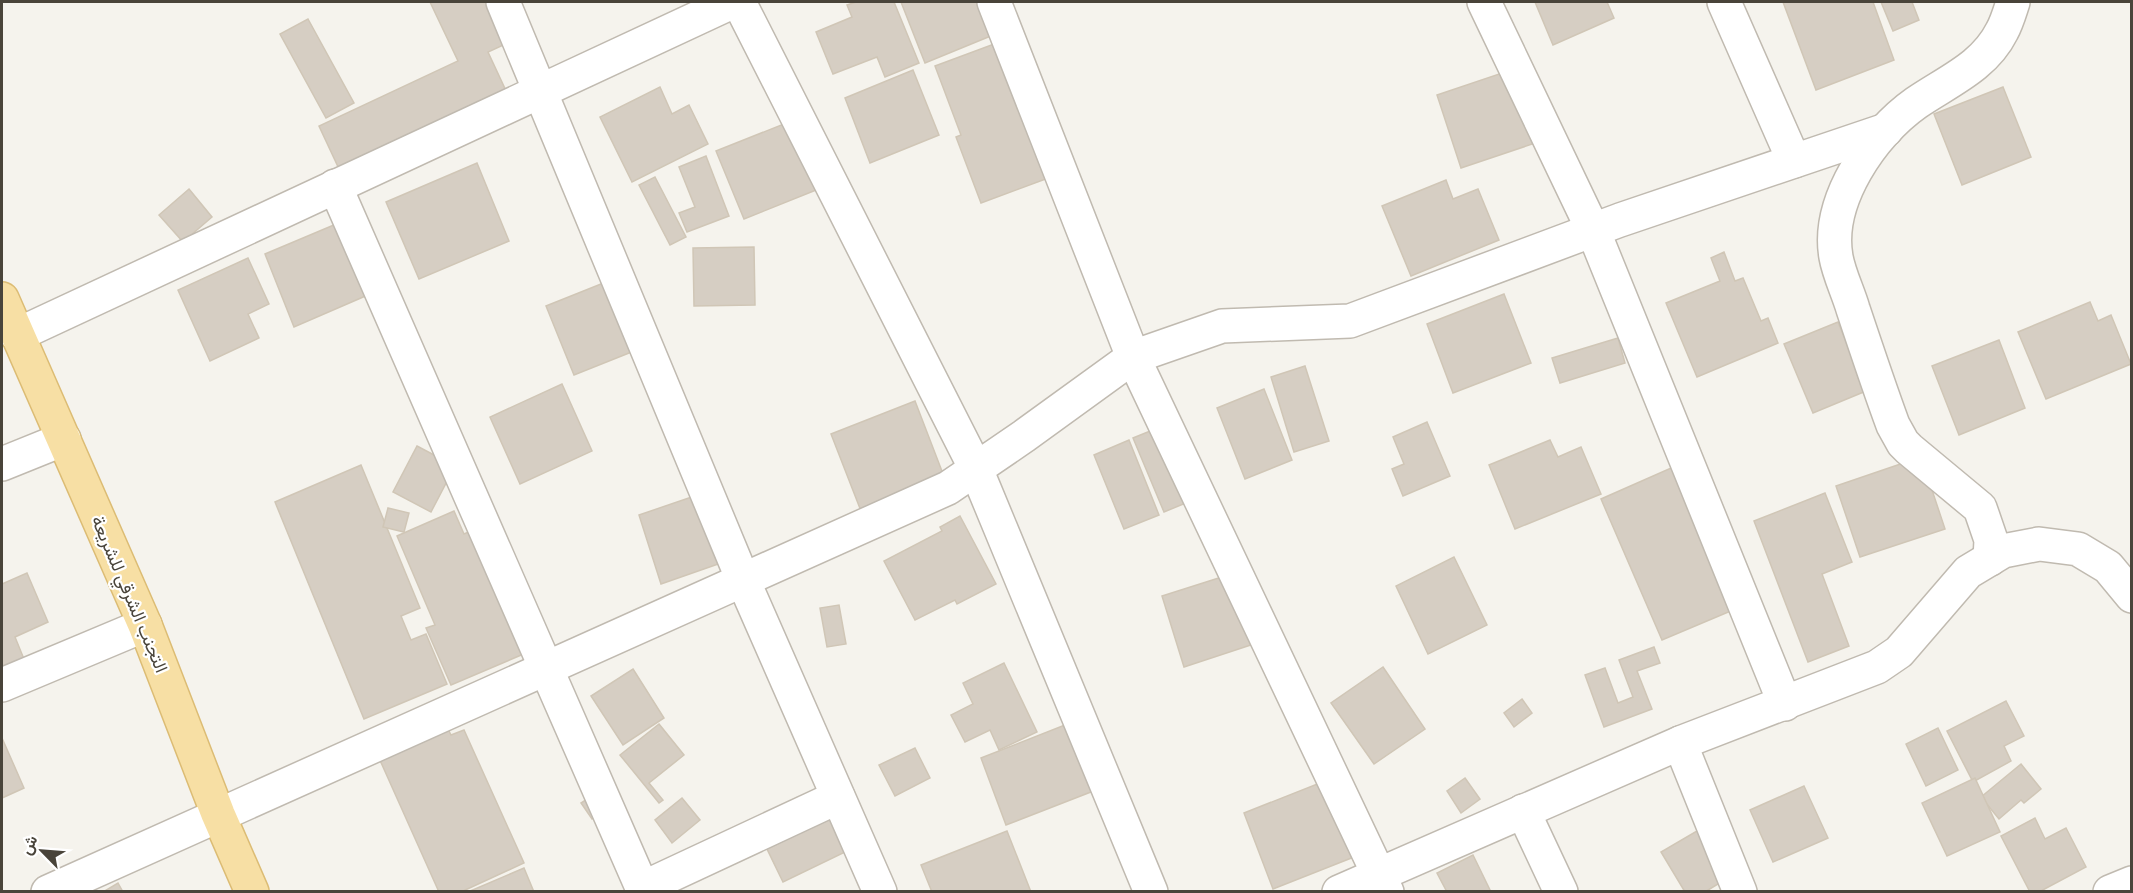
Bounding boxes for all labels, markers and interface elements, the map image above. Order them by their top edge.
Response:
street label: التجنب الشرقي للشريعة [83,512,173,678]
north arrow [12,821,72,881]
text: ش [16,832,42,858]

